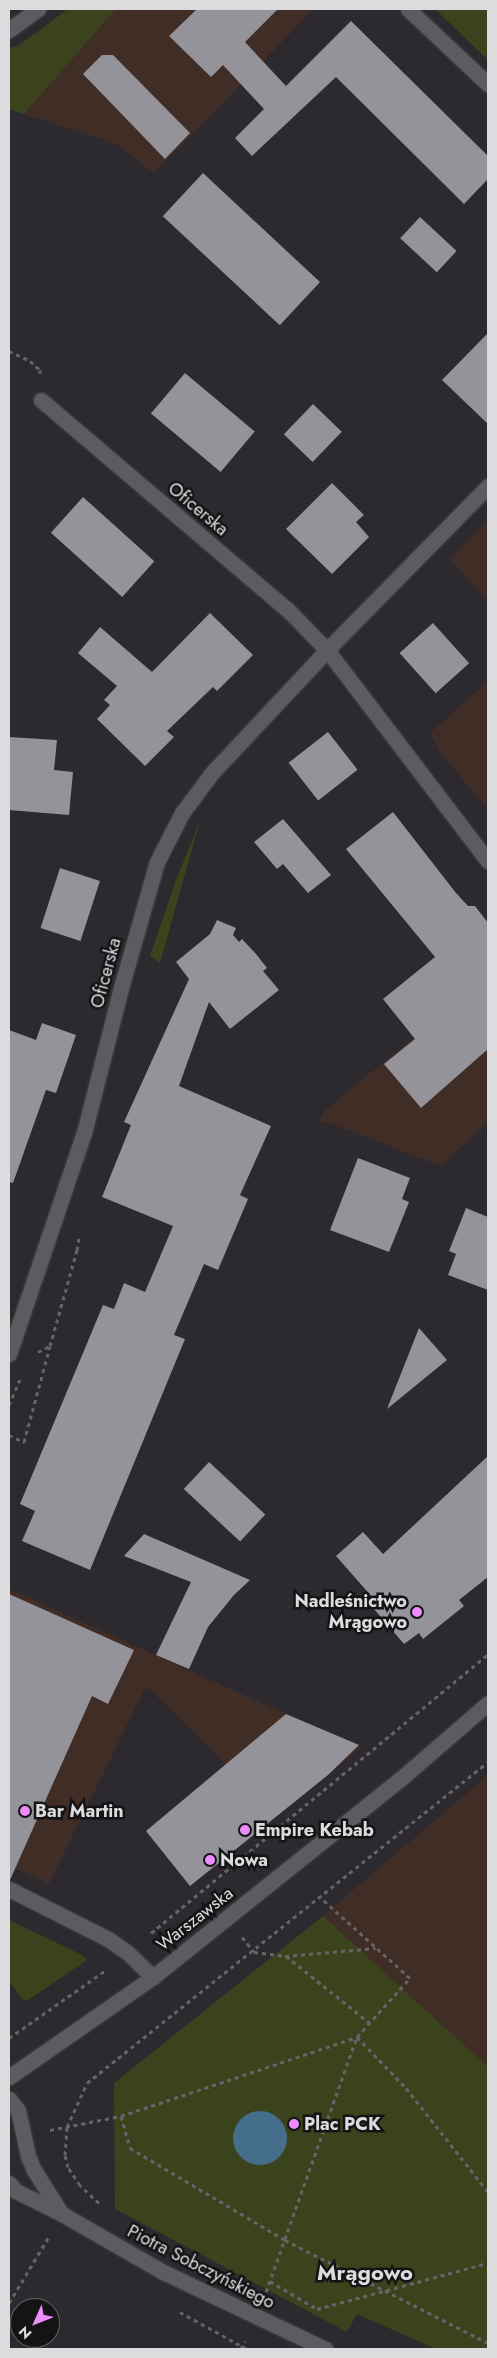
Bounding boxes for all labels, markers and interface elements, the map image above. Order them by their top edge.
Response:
street label: Oficerska [164,478,232,540]
street label: Oficerska [86,935,126,1011]
place label: Nadleśnictwo Mrągowo [295,1591,407,1634]
marker: Nadleśnictwo Mrągowo [411,1606,423,1618]
place label: Bar Martin [35,1800,124,1822]
marker: Bar Martin [19,1805,31,1817]
place label: Empire Kebab [255,1819,374,1841]
marker: Empire Kebab [239,1824,251,1836]
place label: Nowa [220,1849,268,1871]
marker: Nowa [204,1854,216,1866]
street label: Warszawska [152,1882,238,1956]
place label: Plac PCK [304,2113,380,2135]
marker: Plac PCK [288,2118,300,2130]
street label: Piotra Sobczyńskiego [124,2220,278,2314]
district label: Mrągowo [317,2260,413,2286]
north arrow [10,2298,60,2348]
text: N [14,2322,36,2344]

